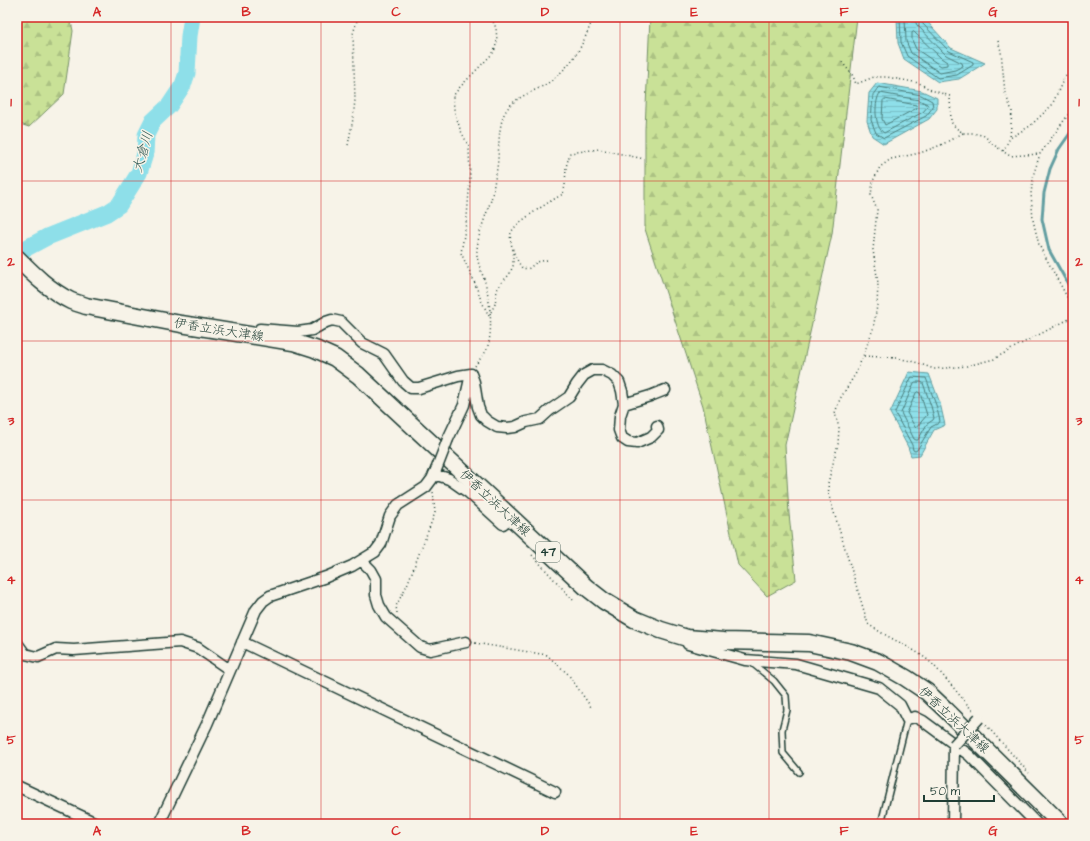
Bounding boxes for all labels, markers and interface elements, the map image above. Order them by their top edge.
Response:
text: A [93,3,102,21]
text: B [241,3,251,21]
text: C [391,3,401,21]
text: D [541,3,550,21]
text: E [690,3,698,21]
text: F [839,3,849,21]
text: G [988,3,998,21]
text: 1 [10,93,12,111]
text: 1 [1078,93,1080,111]
water label: 大倉川 [128,129,158,175]
text: 2 [6,253,15,271]
text: 2 [1074,253,1083,271]
street label: 伊香立浜大津線 [173,314,266,346]
text: 3 [7,412,15,430]
text: 3 [1075,412,1083,430]
street label: 伊香立浜大津線 [456,465,535,541]
road number: 47 [536,542,560,562]
text: 4 [7,571,16,589]
text: 4 [1075,571,1084,589]
street label: 伊香立浜大津線 [915,682,994,758]
text: 5 [6,731,16,749]
text: 5 [1074,731,1084,749]
scale bar [924,777,994,803]
text: 50 m [930,783,961,800]
text: A [93,822,102,840]
text: B [241,822,251,840]
text: C [391,822,401,840]
text: D [541,822,550,840]
text: E [690,822,698,840]
text: F [839,822,849,840]
text: G [988,822,998,840]

